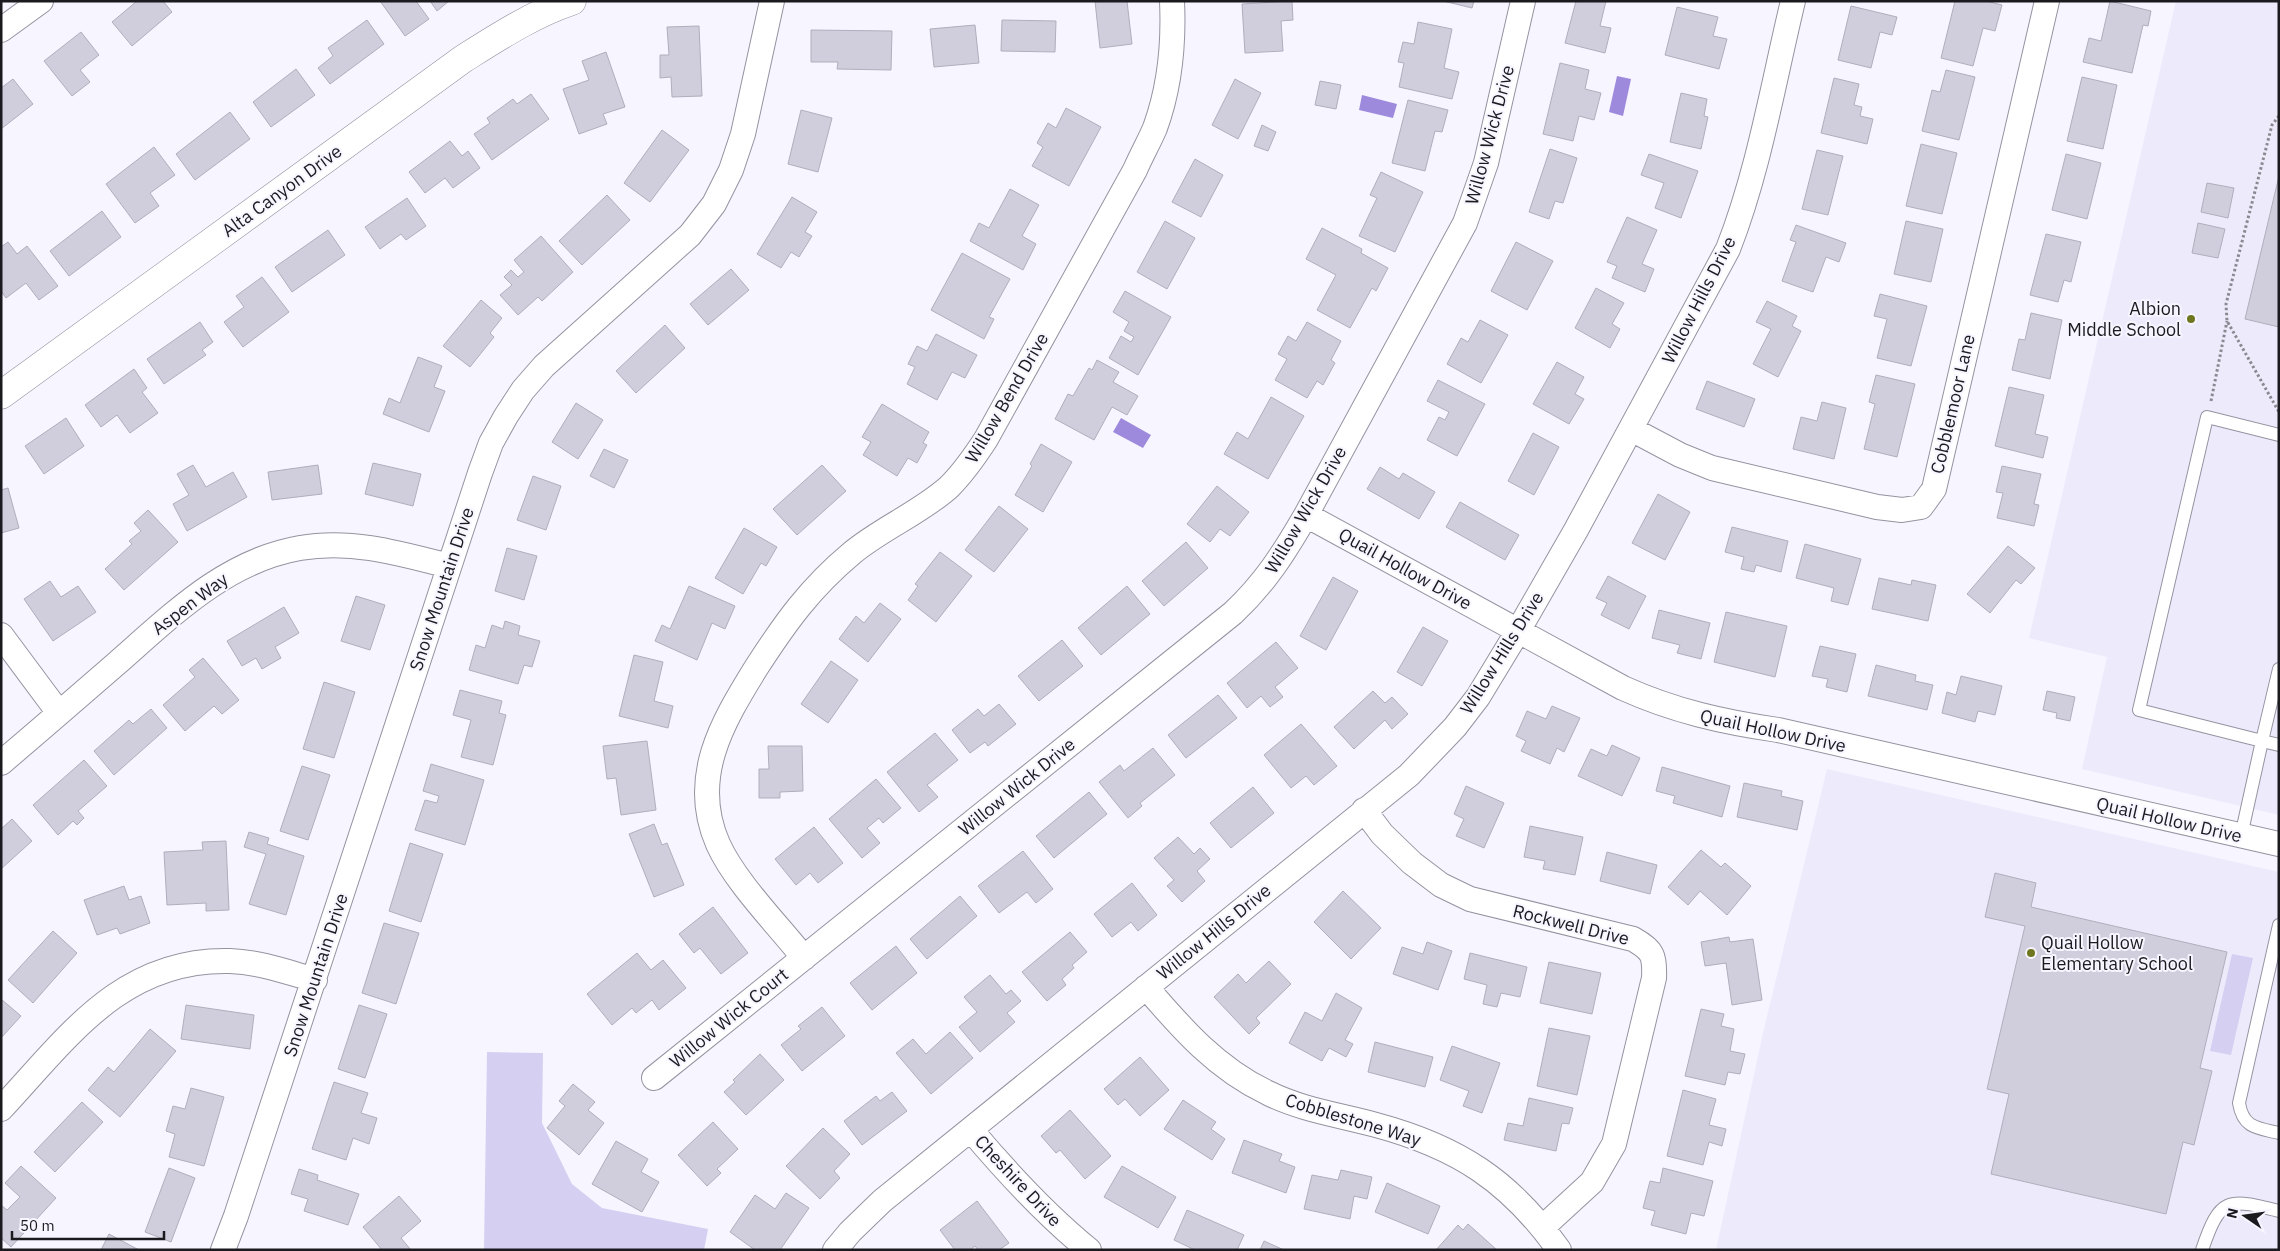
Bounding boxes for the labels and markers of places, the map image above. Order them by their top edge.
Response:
place label: Albion Middle School [2067,297,2181,341]
marker: Albion Middle School [2185,313,2197,325]
place label: Quail Hollow Elementary School [2041,931,2193,975]
marker: Quail Hollow Elementary School [2025,947,2037,959]

